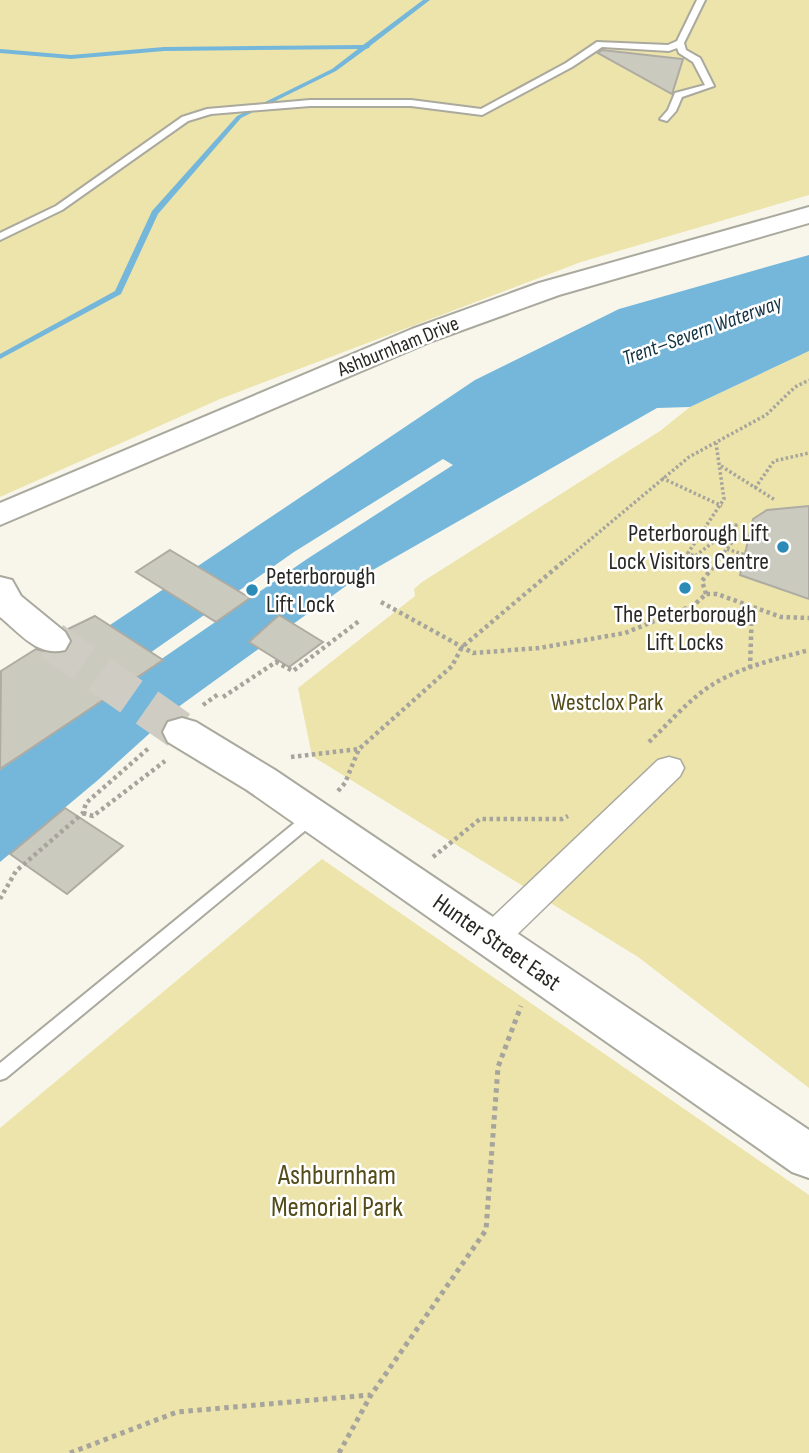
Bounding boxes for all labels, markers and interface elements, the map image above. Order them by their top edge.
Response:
water label: Trent–Severn Waterway [619,290,786,371]
street label: Ashburnham Drive [333,311,463,383]
place label: Peterborough Lift Lock Visitors Centre [608,519,769,576]
marker: Peterborough Lift Lock Visitors Centre [775,539,791,555]
place label: Peterborough Lift Lock [266,562,376,619]
marker: The Peterborough Lift Locks [677,580,693,596]
marker: Peterborough Lift Lock [244,582,260,598]
place label: The Peterborough Lift Locks [614,600,756,657]
park label: Westclox Park [551,688,663,717]
street label: Hunter Street East [427,888,566,997]
park label: Ashburnham Memorial Park [271,1159,403,1224]

